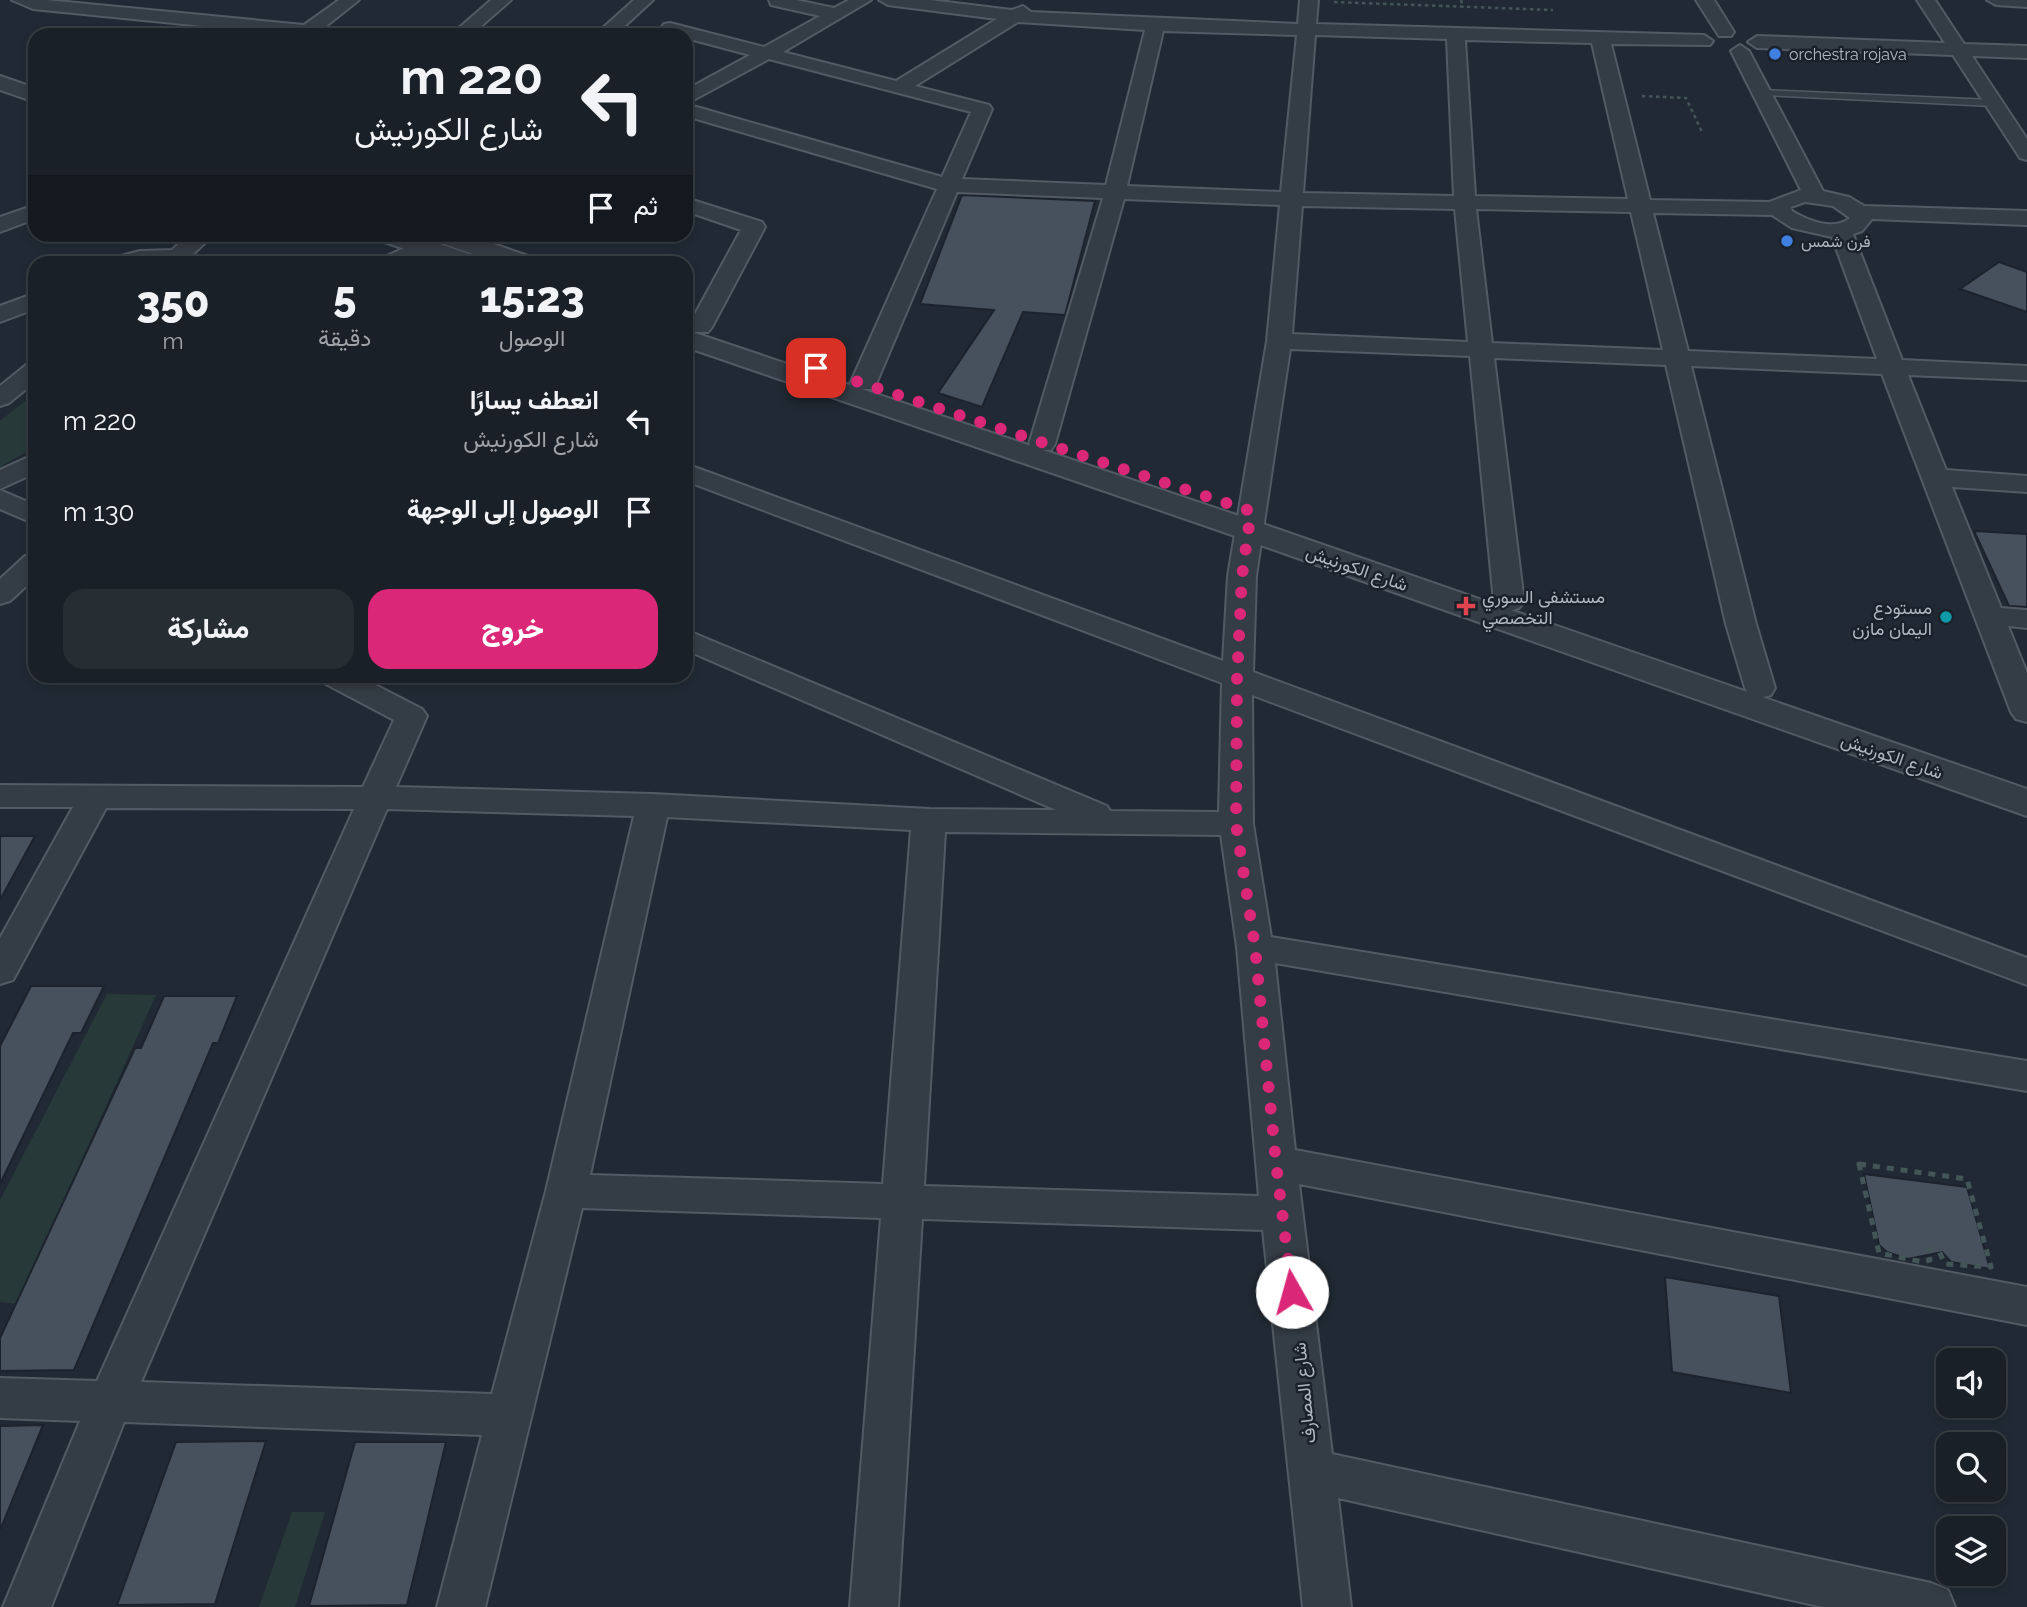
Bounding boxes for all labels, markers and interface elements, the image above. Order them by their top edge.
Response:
place label: orchestra rojava [1789,45,1907,64]
marker: orchestra rojava [1767,46,1783,62]
text: 220 m [400,48,543,105]
icon: left [567,56,658,147]
text: شارع الكورنيش [354,110,543,147]
icon: arrive [582,189,620,227]
text: ثم [634,191,658,221]
place label: فرن شمس [1801,232,1871,252]
marker: فرن شمس [1779,233,1795,249]
text: 5 [333,273,356,322]
text: 15:23 [480,273,585,322]
text: 350 [136,278,210,327]
text: دقيقة [318,324,371,351]
text: الوصول [499,324,565,351]
text: m [162,327,184,354]
pin [786,338,846,398]
icon: arrive [797,349,835,387]
text: انعطف يسارًا [470,385,599,415]
icon: left [620,402,658,440]
text: 220 m [63,406,137,436]
text: شارع الكورنيش [463,425,599,452]
icon: arrive [620,493,658,531]
text: الوصول إلى الوجهة [407,494,599,524]
text: 130 m [63,497,134,527]
street label: شارع الكورنيش [1303,541,1411,597]
place label: مستشفى السوري التخصصي [1482,586,1605,633]
button: مشاركة [63,589,354,669]
button: خروج [368,589,658,669]
marker: مستشفى السوري التخصصي [1456,596,1476,616]
place label: مستودع اليمان مازن [1852,597,1932,640]
marker: مستودع اليمان مازن [1938,609,1954,625]
street label: شارع الكورنيش [1838,729,1946,785]
position arrow [1255,1255,1329,1329]
street label: شارع المصارف [1288,1341,1322,1444]
map controls [1936,1348,2006,1586]
button: sound [1936,1348,2006,1418]
button: search [1936,1432,2006,1502]
button: layers [1936,1516,2006,1586]

